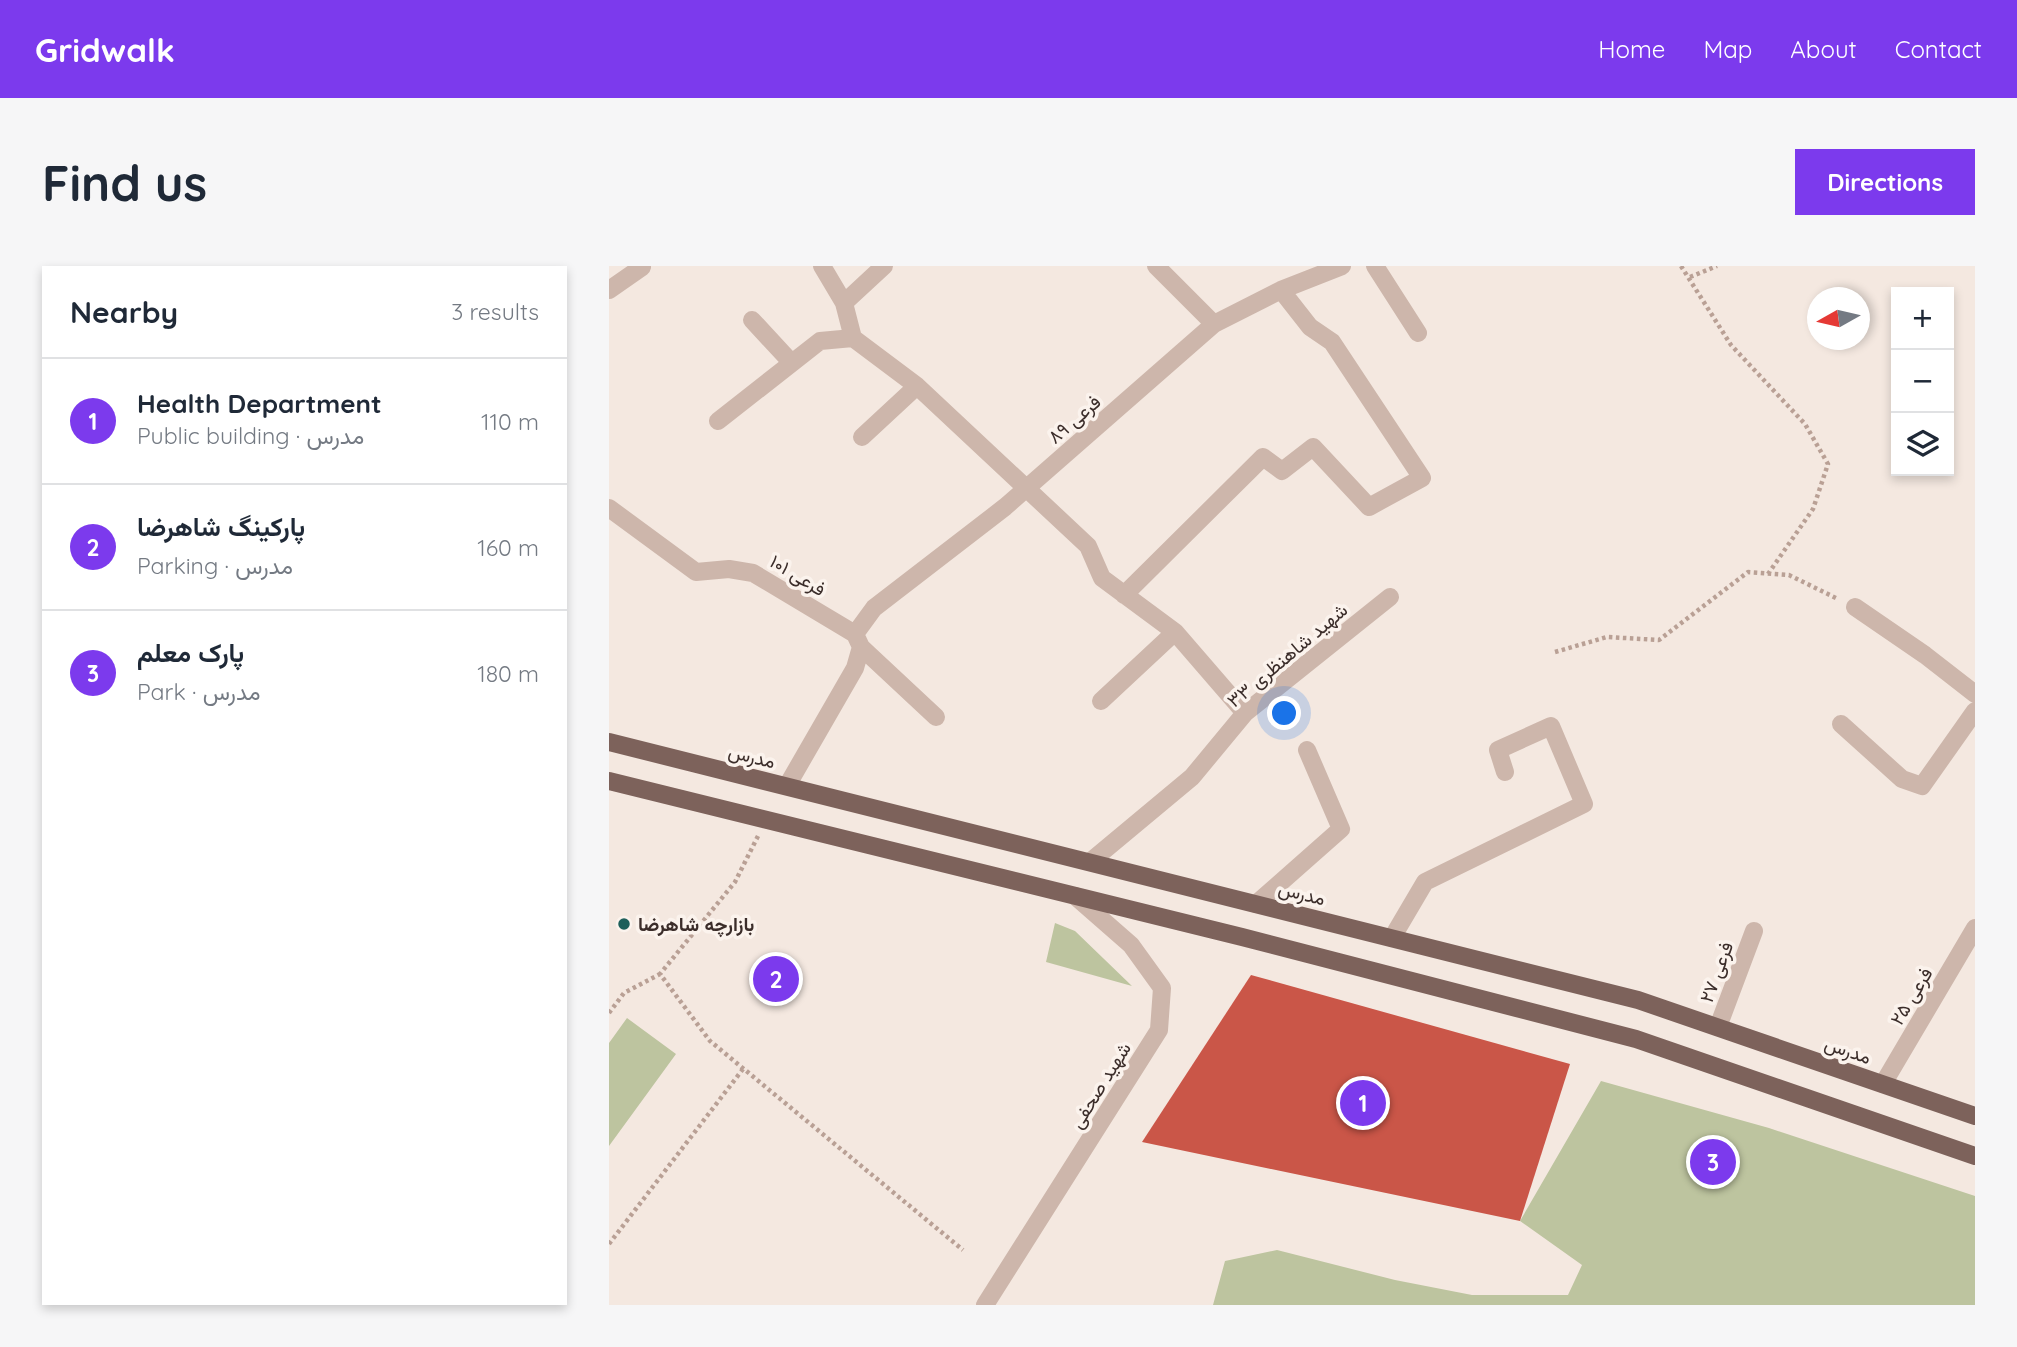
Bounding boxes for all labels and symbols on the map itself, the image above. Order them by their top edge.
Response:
north arrow [1807,287,1870,350]
street label: فرعی ۸۹ [1043,389,1105,449]
street label: فرعی ۱۰۱ [766,549,830,601]
street label: ۳۳ شهید شاهنظری [1222,598,1352,712]
your location [1267,696,1301,730]
street label: مدرس [726,739,778,773]
street label: مدرس [1276,876,1328,910]
place label: بازارچه شاهرضا [638,912,754,938]
marker: بازارچه شاهرضا [616,916,632,932]
street label: فرعی ۲۷ [1694,938,1738,1006]
pin: 2 [753,953,799,1005]
street label: فرعی ۲۵ [1884,963,1938,1029]
street label: مدرس [1822,1031,1874,1069]
street label: شهید صحفی [1064,1037,1136,1133]
pin: 1 [1340,1077,1386,1129]
pin: 3 [1690,1136,1736,1188]

